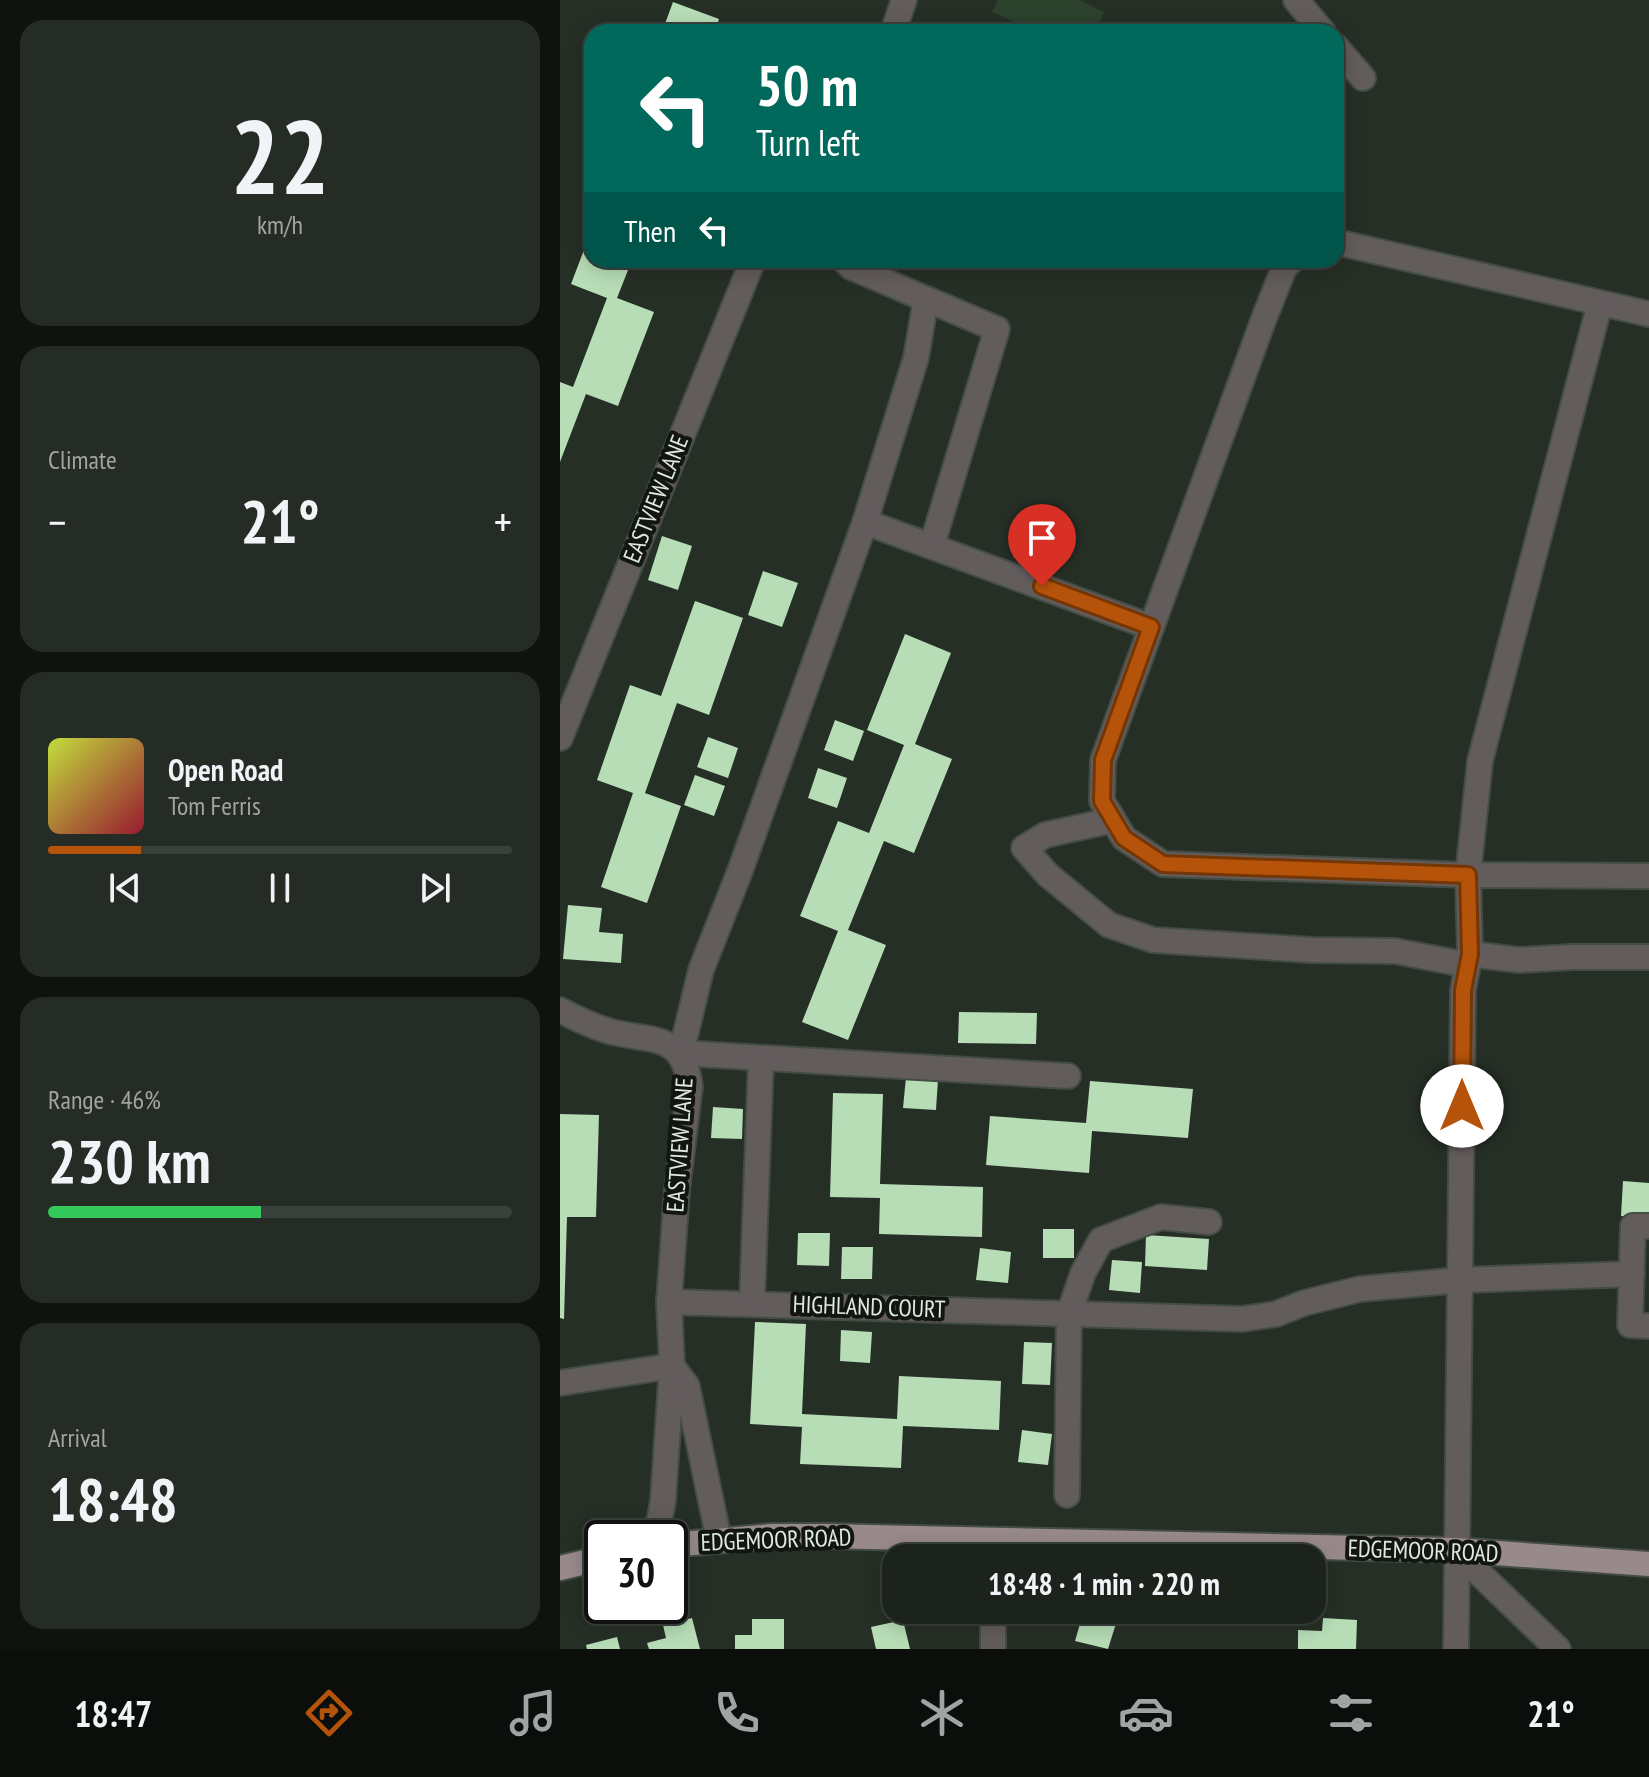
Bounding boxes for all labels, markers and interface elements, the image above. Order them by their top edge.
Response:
text: 50 m [756,49,858,121]
icon: left [624,56,728,160]
text: 22 [230,88,330,223]
text: Turn left [756,119,860,166]
text: km/h [257,208,303,241]
icon: left [692,208,736,252]
text: Then [624,211,676,250]
street label: EASTVIEW LANE [616,430,695,567]
text: Climate [48,443,117,476]
text: 21° [240,482,320,560]
text: − [48,493,66,550]
text: + [494,493,512,550]
pin [1008,504,1076,586]
icon: arrive [1020,516,1064,560]
text: Open Road [168,750,283,789]
text: Tom Ferris [168,789,261,822]
icon: previous [103,866,147,910]
icon: pause [258,866,302,910]
icon: next [413,866,457,910]
position arrow [1420,1064,1504,1148]
street label: EASTVIEW LANE [659,1077,700,1213]
text: Range · 46% [48,1083,161,1116]
text: 230 km [48,1122,211,1200]
street label: HIGHLAND COURT [792,1288,946,1325]
text: Arrival [48,1421,107,1454]
text: 18:48 [48,1460,178,1538]
speed limit sign: 30 [584,1520,688,1624]
street label: EDGEMOOR ROAD [700,1521,852,1558]
street label: EDGEMOOR ROAD [1347,1532,1499,1569]
text: 18:48 · 1 min · 220 m [988,1564,1220,1603]
icon: directions [301,1685,357,1741]
icon: music [505,1685,561,1741]
icon: phone [709,1685,765,1741]
icon: climate [914,1685,970,1741]
icon: car [1118,1685,1174,1741]
icon: filters [1323,1685,1379,1741]
text: 18:47 [74,1690,152,1737]
text: 21° [1527,1690,1575,1737]

